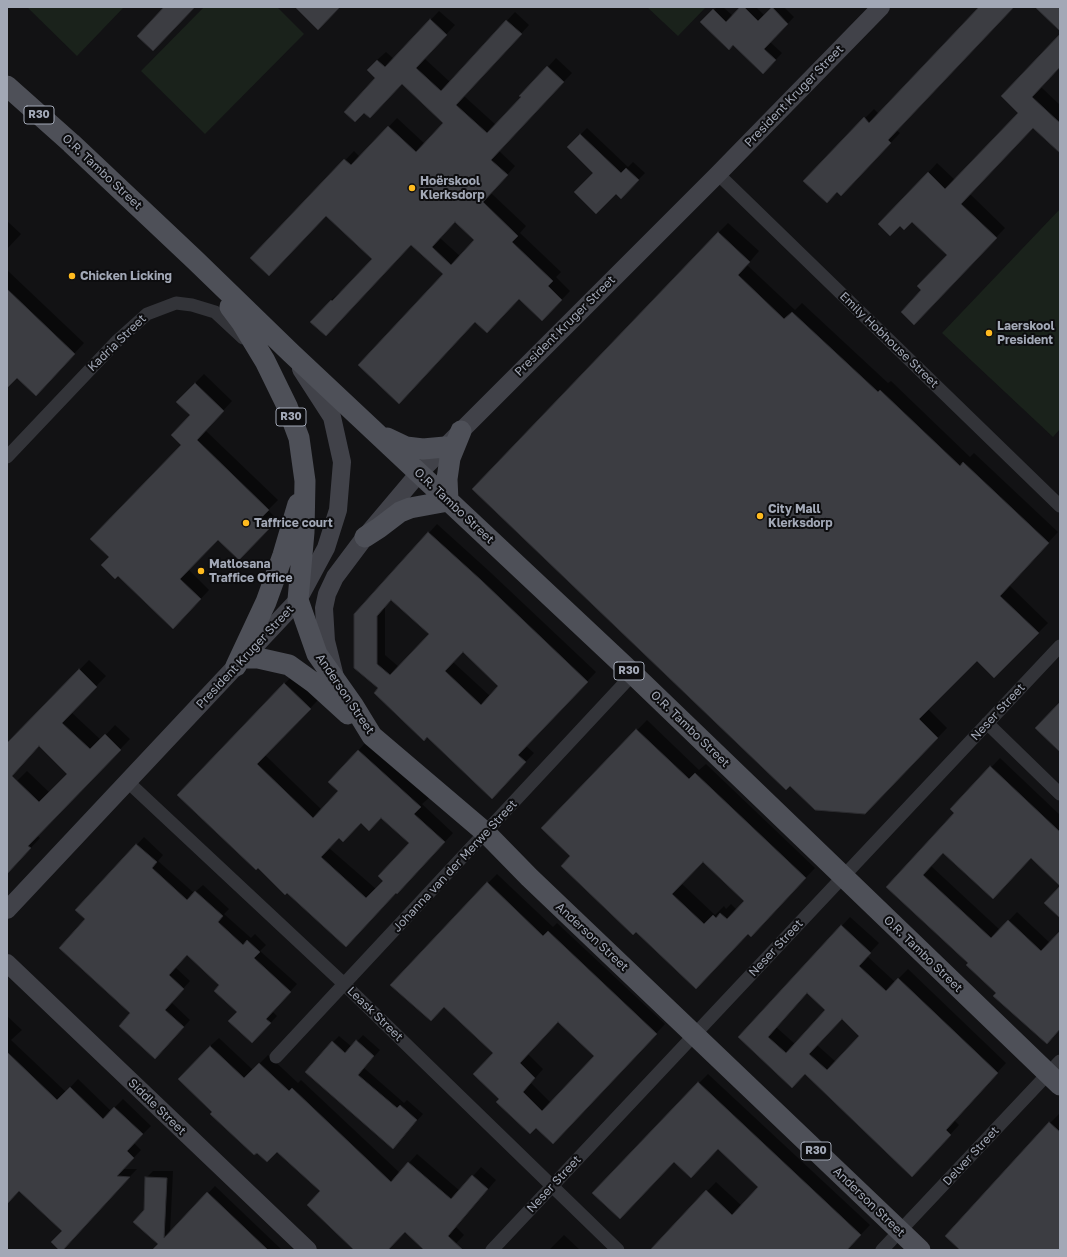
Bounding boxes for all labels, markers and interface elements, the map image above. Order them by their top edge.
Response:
street label: President Kruger Street [742,42,846,150]
road number: R30 [24,106,54,124]
street label: O.R. Tambo Street [59,131,145,213]
place label: Hoërskool Klerksdorp [420,174,485,202]
marker: Hoërskool Klerksdorp [407,183,417,193]
place label: Chicken Licking [80,269,172,283]
marker: Chicken Licking [67,271,77,281]
street label: President Kruger Street [512,273,618,379]
street label: Emily Hobhouse Street [837,289,941,391]
street label: Kadria Street [85,312,149,374]
place label: Laerskool President [997,319,1055,347]
marker: Laerskool President [984,328,994,338]
road number: R30 [276,408,306,426]
street label: O.R. Tambo Street [411,465,497,547]
place label: City Mall Klerksdorp [768,502,833,530]
marker: City Mall Klerksdorp [755,511,765,521]
place label: Taffrice court [254,516,333,530]
marker: Taffrice court [241,518,251,528]
place label: Matlosana Traffice Office [209,557,293,585]
marker: Matlosana Traffice Office [196,566,206,576]
street label: President Kruger Street [193,602,297,712]
street label: Anderson Street [313,651,377,737]
road number: R30 [614,662,644,680]
street label: Neser Street [968,681,1028,743]
street label: O.R. Tambo Street [648,688,732,770]
street label: Johanna van der Merwe Street [390,797,520,935]
street label: Anderson Street [553,900,631,974]
street label: O.R. Tambo Street [881,913,965,995]
street label: Neser Street [746,917,806,979]
street label: Leask Street [344,984,406,1044]
street label: Siddle Street [125,1076,189,1138]
street label: Delver Street [940,1123,1002,1189]
road number: R30 [801,1142,831,1160]
street label: Neser Street [524,1153,584,1215]
street label: Anderson Street [830,1164,908,1240]

